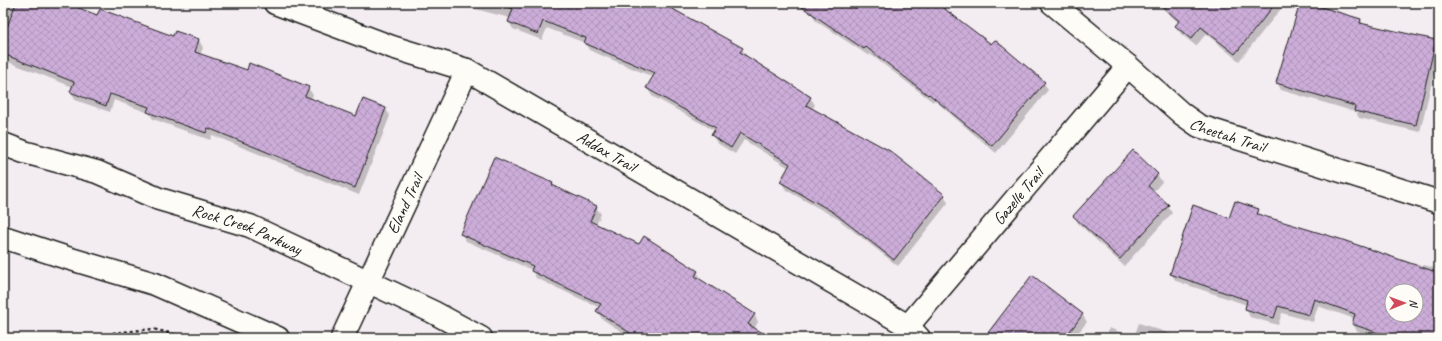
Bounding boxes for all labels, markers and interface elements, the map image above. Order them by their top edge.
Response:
street label: Cheetah Trail [1186,113,1271,158]
street label: Addax Trail [573,126,643,178]
street label: Gazelle Trail [988,161,1050,229]
street label: Eland Trail [382,168,429,237]
street label: Rock Creek Parkway [190,199,306,260]
north arrow [1384,283,1424,323]
text: N [1407,299,1421,309]

